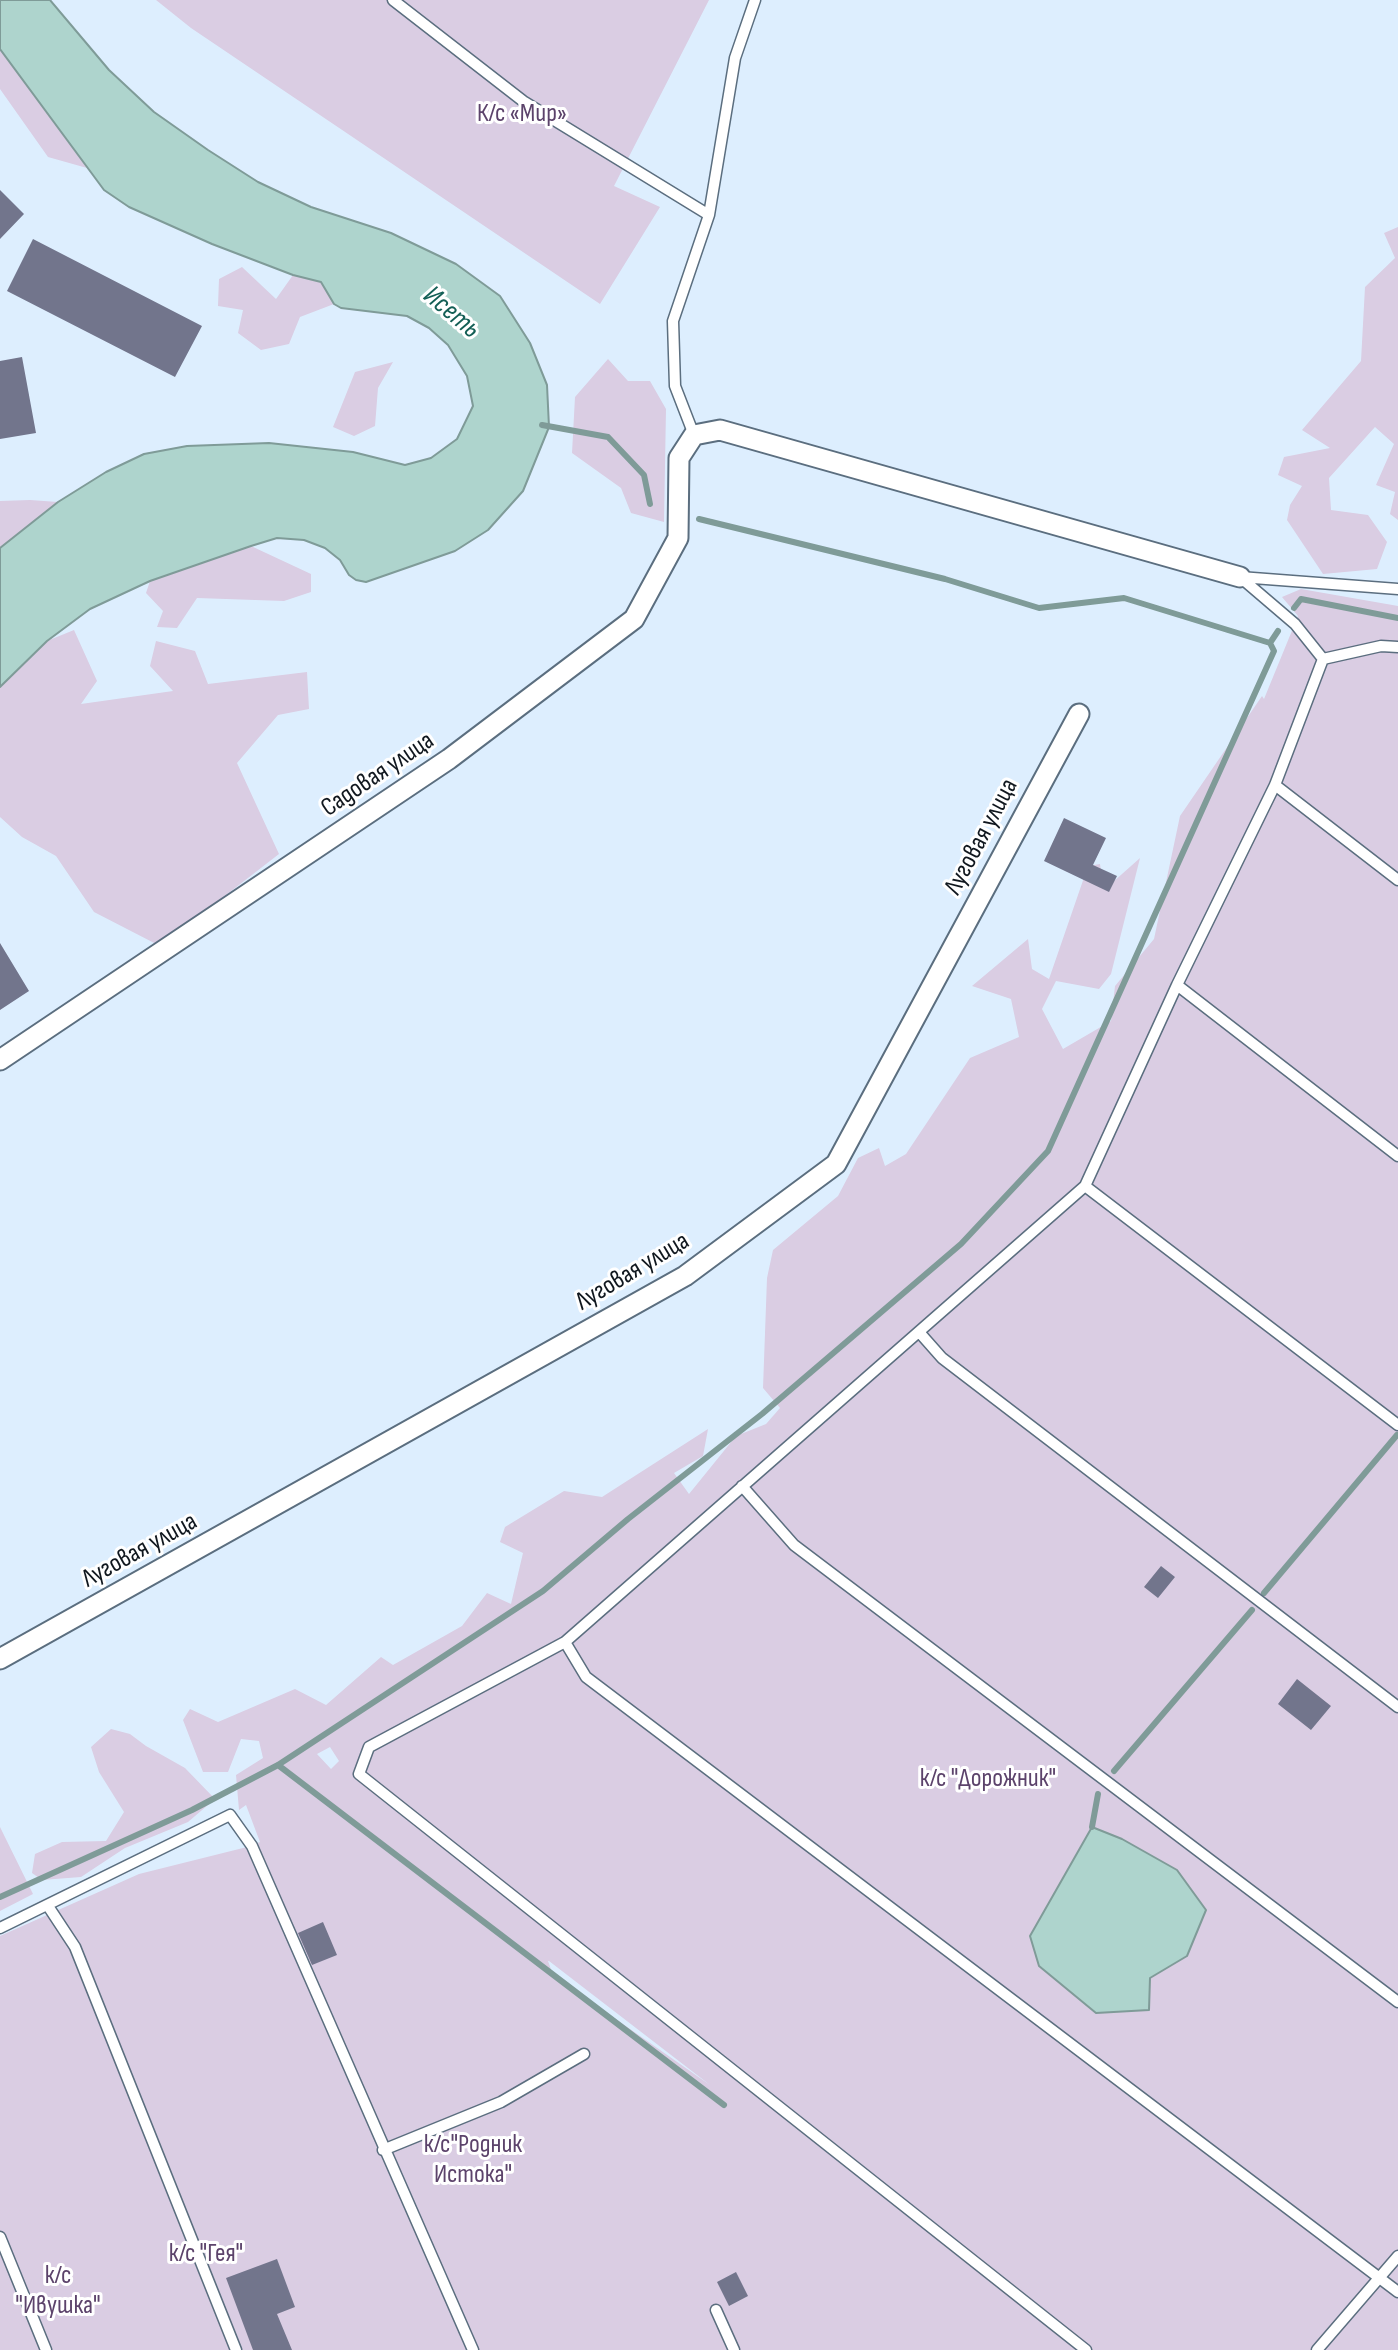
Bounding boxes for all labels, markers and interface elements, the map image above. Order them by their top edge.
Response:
park label: К/с «Мир» [477,98,567,130]
water label: Исеть [416,279,486,347]
street label: Садовая улица [316,726,440,824]
street label: Луговая улица [939,774,1025,900]
street label: Луговая улица [571,1226,695,1318]
street label: Луговая улица [77,1507,203,1595]
park label: к/с "Дорожник" [920,1763,1056,1795]
park label: к/с"Родник Истока" [424,2129,522,2190]
park label: к/с "Гея" [169,2238,243,2270]
park label: к/с "Ивушка" [15,2260,101,2322]

